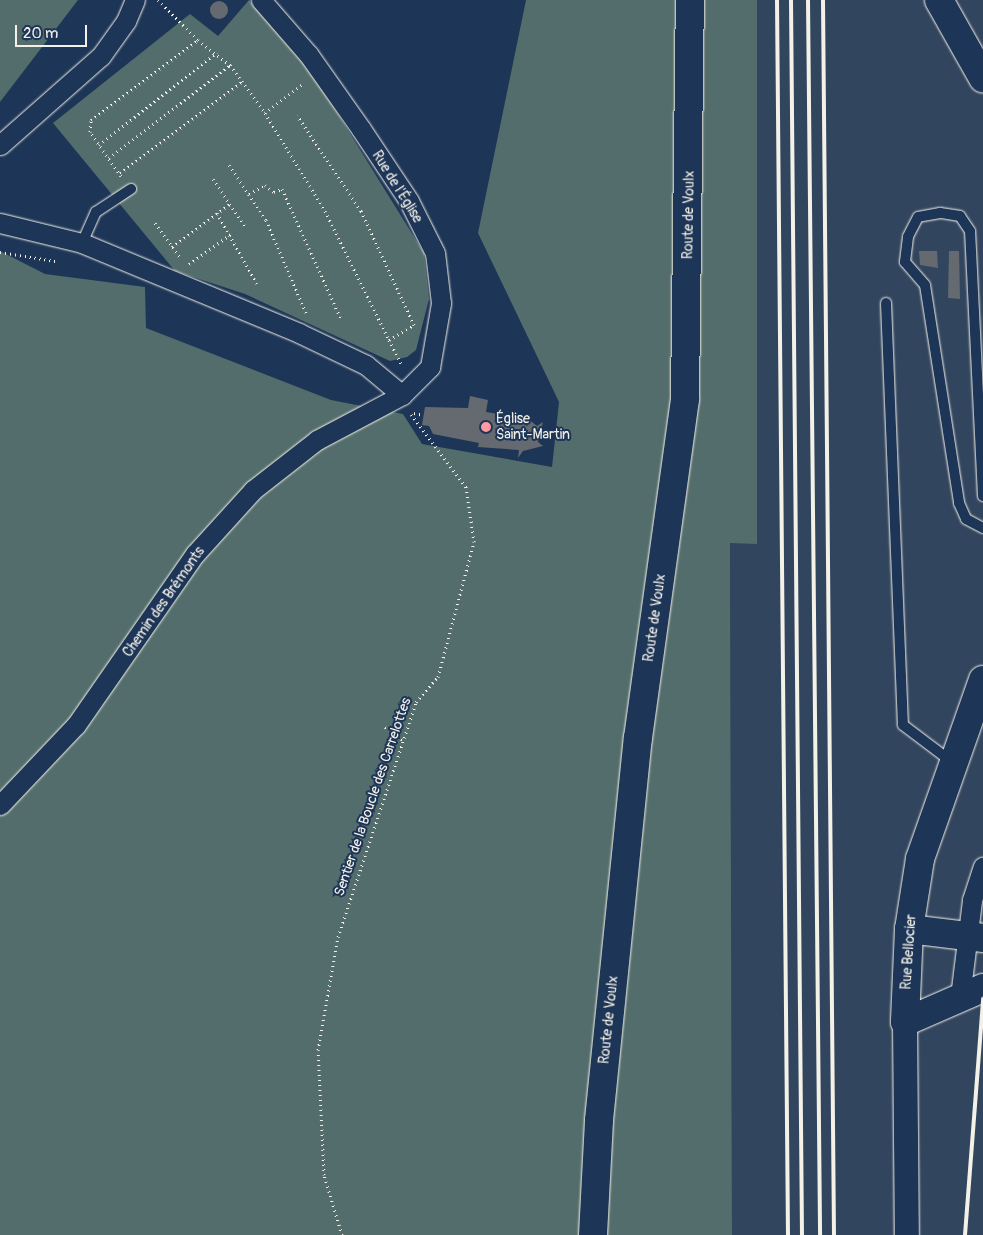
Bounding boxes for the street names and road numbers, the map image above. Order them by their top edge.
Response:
street label: Rue de l'Église [368,148,426,226]
street label: Route de Voulx [680,171,698,259]
street label: Chemin des Brémonts [120,544,208,660]
street label: Route de Voulx [641,573,669,663]
street label: Sentier de la Boucle des Carrelottes [331,696,415,898]
street label: Rue Bellocier [898,914,920,990]
street label: Route de Voulx [596,975,622,1065]

